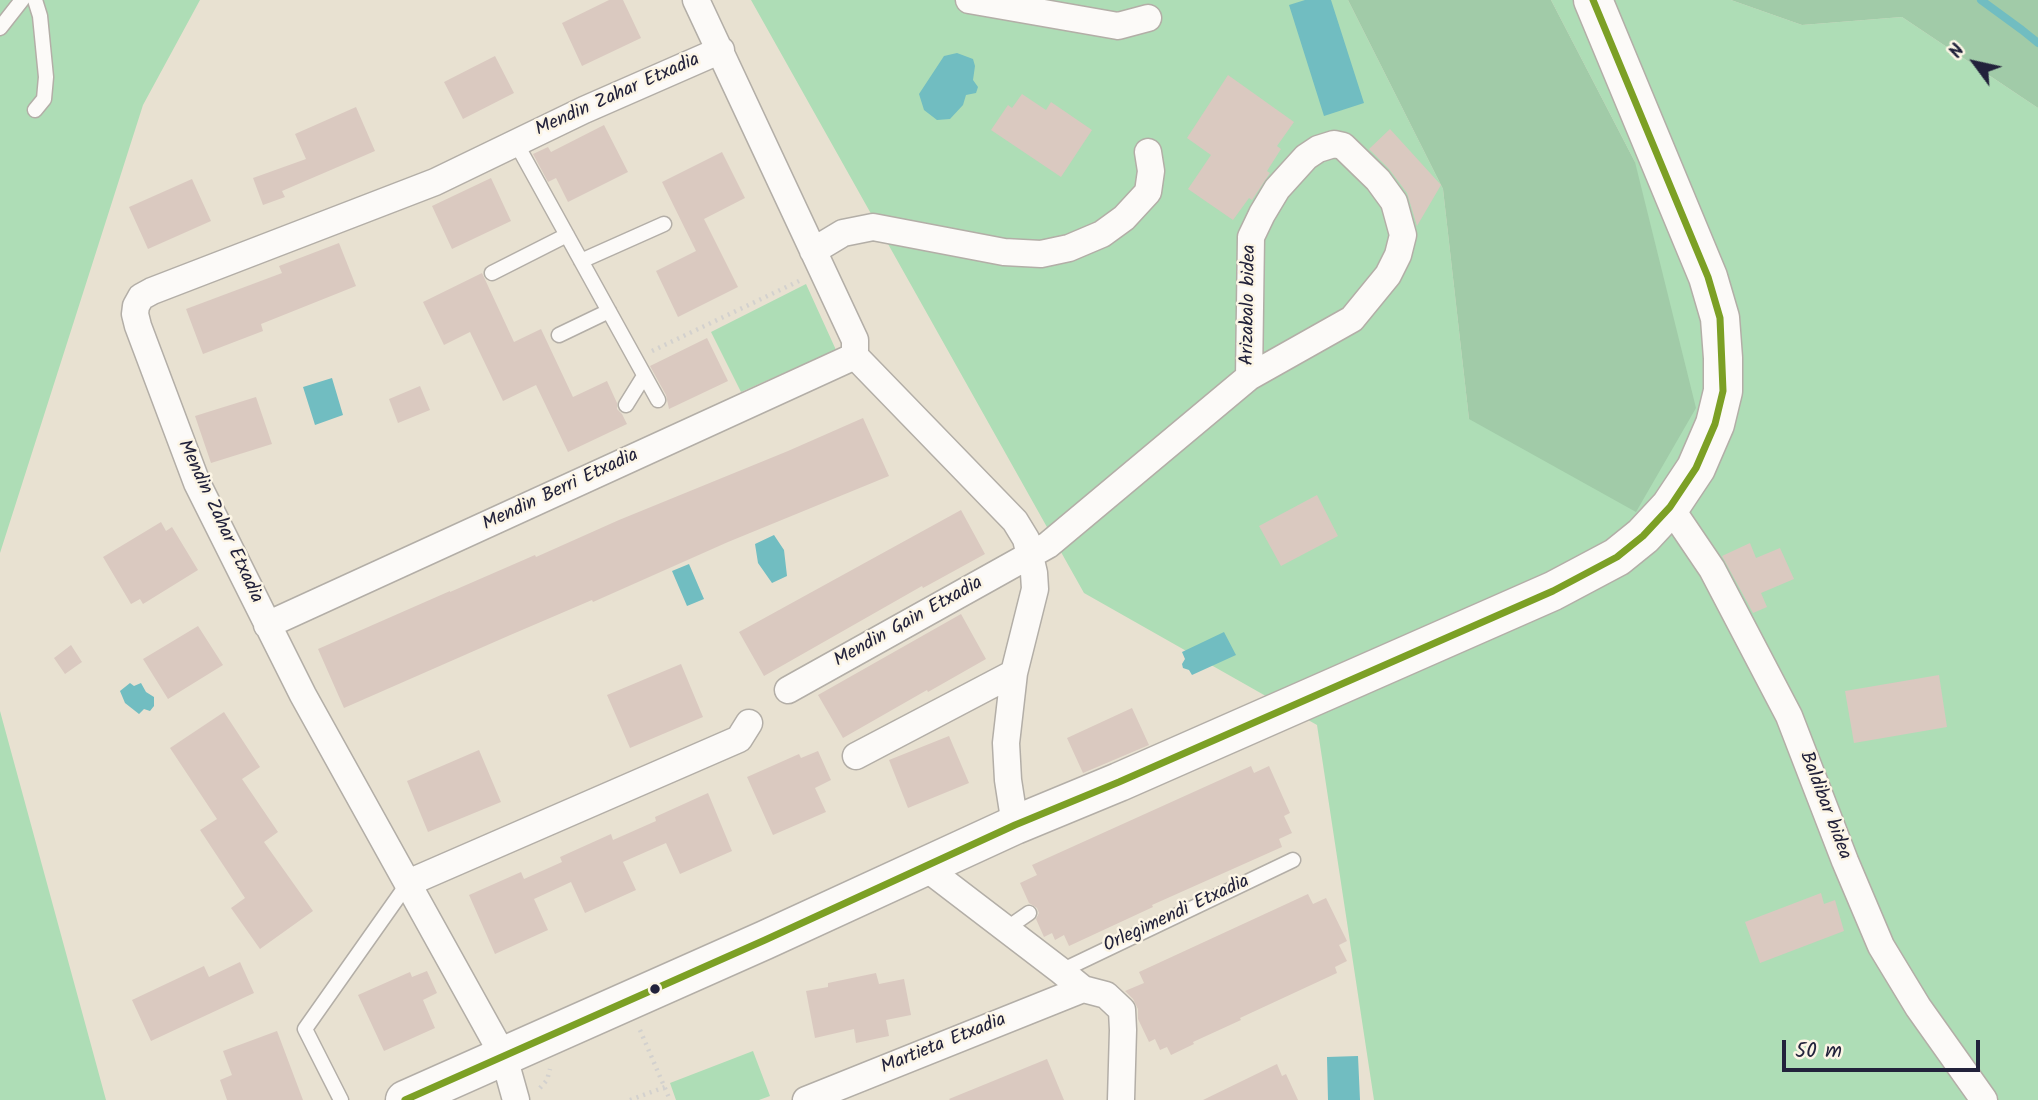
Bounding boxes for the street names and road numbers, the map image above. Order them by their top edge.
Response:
street label: Mendin Zahar Etxadia [532,49,704,143]
street label: Arizabalo bidea [1238,244,1262,366]
street label: Mendin Zahar Etxadia [171,437,267,607]
street label: Mendin Berri Etxadia [480,445,642,537]
street label: Mendin Gain Etxadia [831,573,987,673]
street label: Baldibar bidea [1793,749,1855,863]
street label: Orlegimendi Etxadia [1100,871,1254,959]
street label: Martieta Etxadia [878,1010,1010,1080]

